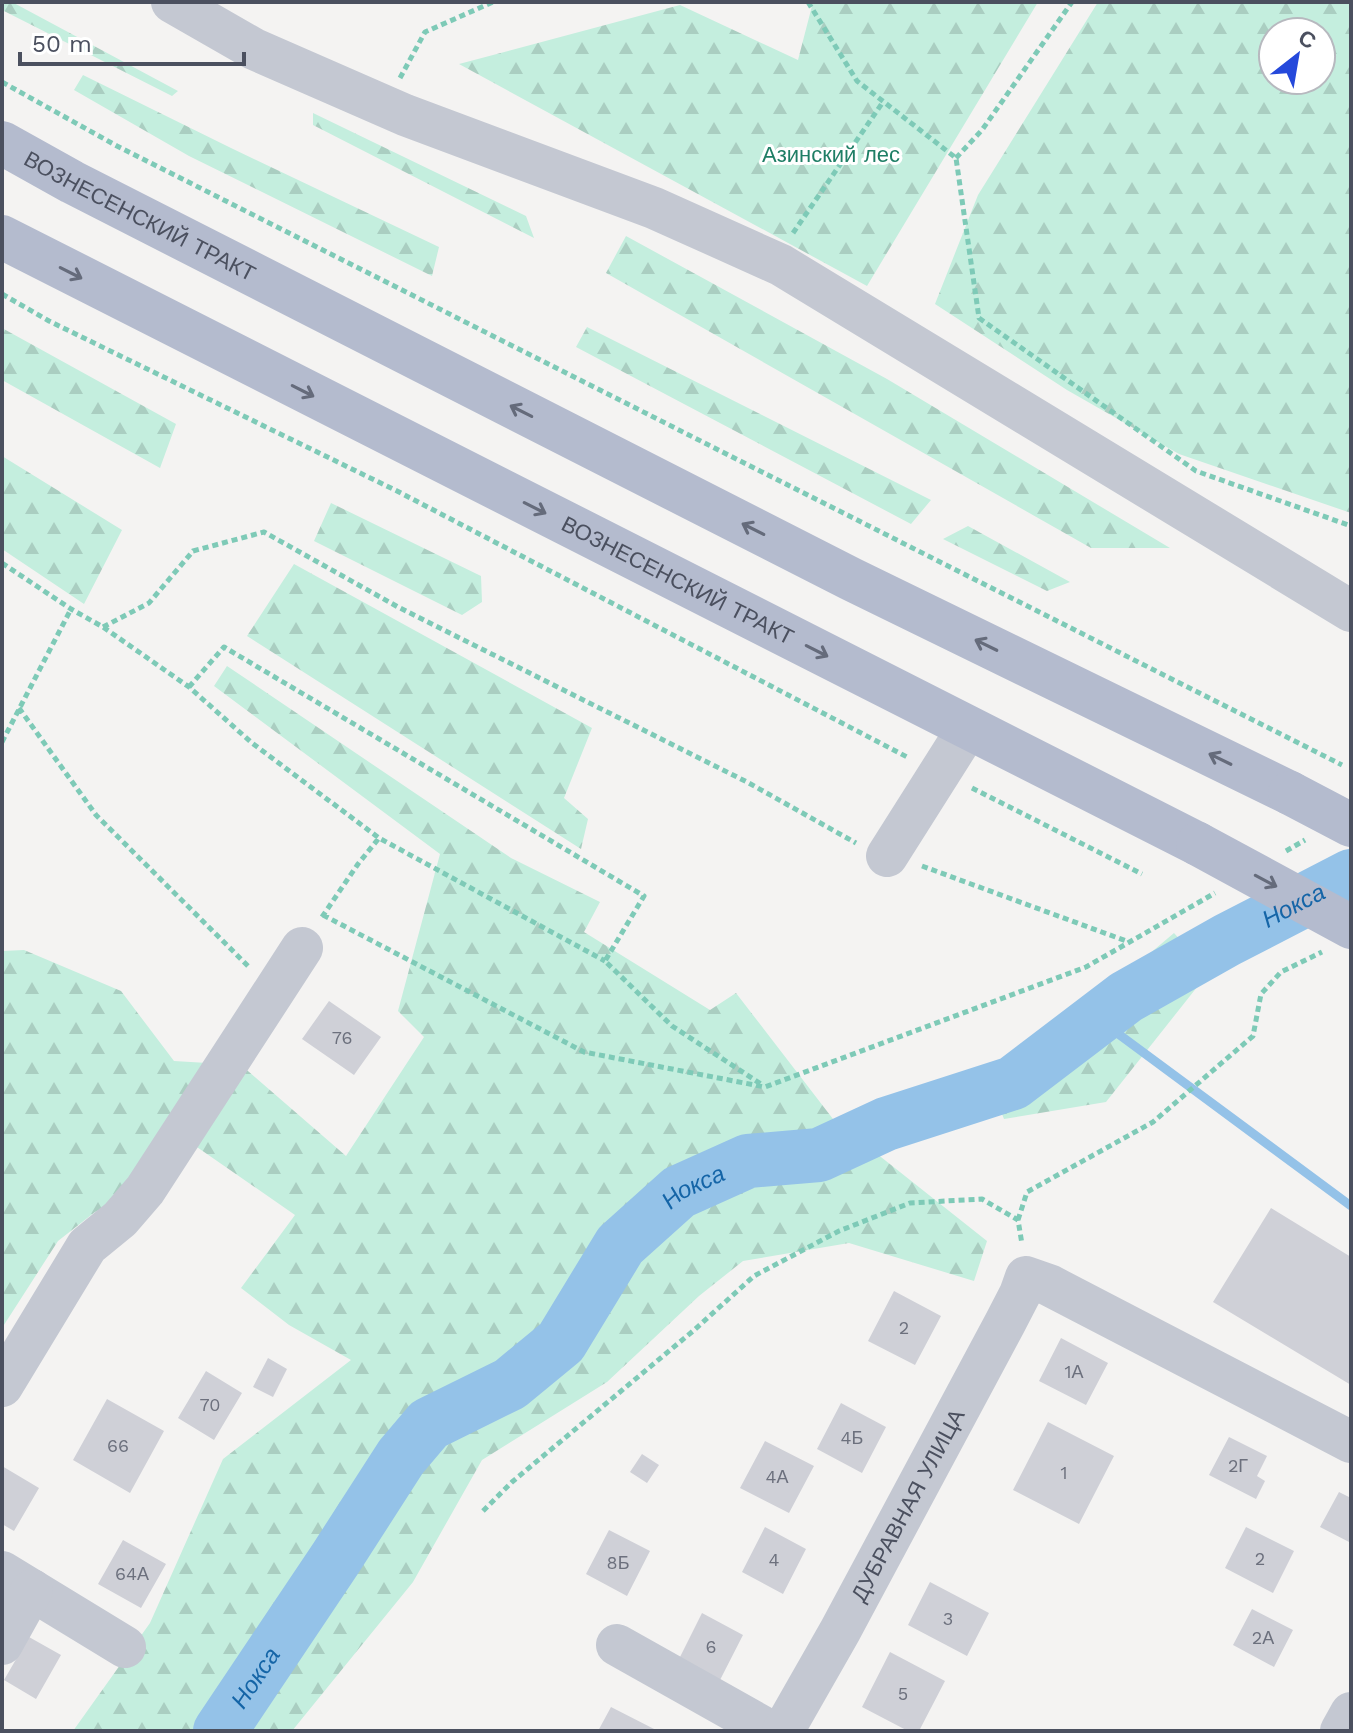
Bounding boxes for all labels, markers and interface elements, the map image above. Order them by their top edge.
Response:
scale bar [20,16,244,66]
north arrow [1257,16,1337,96]
text: С [1294,24,1320,54]
text: 50 m [32,30,92,58]
park label: Азинский лес [762,142,900,167]
street label: ВОЗНЕСЕНСКИЙ ТРАКТ [20,146,259,286]
one-way arrow [58,266,82,282]
one-way arrow [290,383,314,399]
one-way arrow [510,403,534,419]
one-way arrow [522,501,546,517]
street label: ВОЗНЕСЕНСКИЙ ТРАКТ [558,511,798,650]
one-way arrow [742,521,766,537]
one-way arrow [974,637,998,652]
one-way arrow [804,644,828,659]
one-way arrow [1208,751,1232,766]
one-way arrow [1254,874,1278,889]
water label: Нокса [1257,878,1330,933]
house number: 76 [332,1027,352,1048]
water label: Нокса [656,1159,729,1215]
house number: 2 [899,1317,909,1338]
house number: 1А [1064,1361,1084,1382]
house number: 70 [200,1394,220,1415]
street label: ДУБРАВНАЯ УЛИЦА [846,1405,970,1606]
house number: 4Б [841,1427,863,1448]
house number: 66 [107,1435,129,1456]
house number: 2Г [1228,1455,1248,1476]
house number: 1 [1060,1462,1068,1483]
house number: 4А [765,1466,789,1487]
house number: 2 [1255,1548,1265,1569]
house number: 4 [769,1549,780,1570]
house number: 8Б [607,1552,629,1573]
house number: 64А [115,1563,149,1584]
house number: 3 [943,1608,953,1629]
house number: 2А [1252,1627,1274,1648]
house number: 6 [706,1636,716,1657]
water label: Нокса [225,1642,286,1714]
house number: 5 [898,1683,908,1704]

